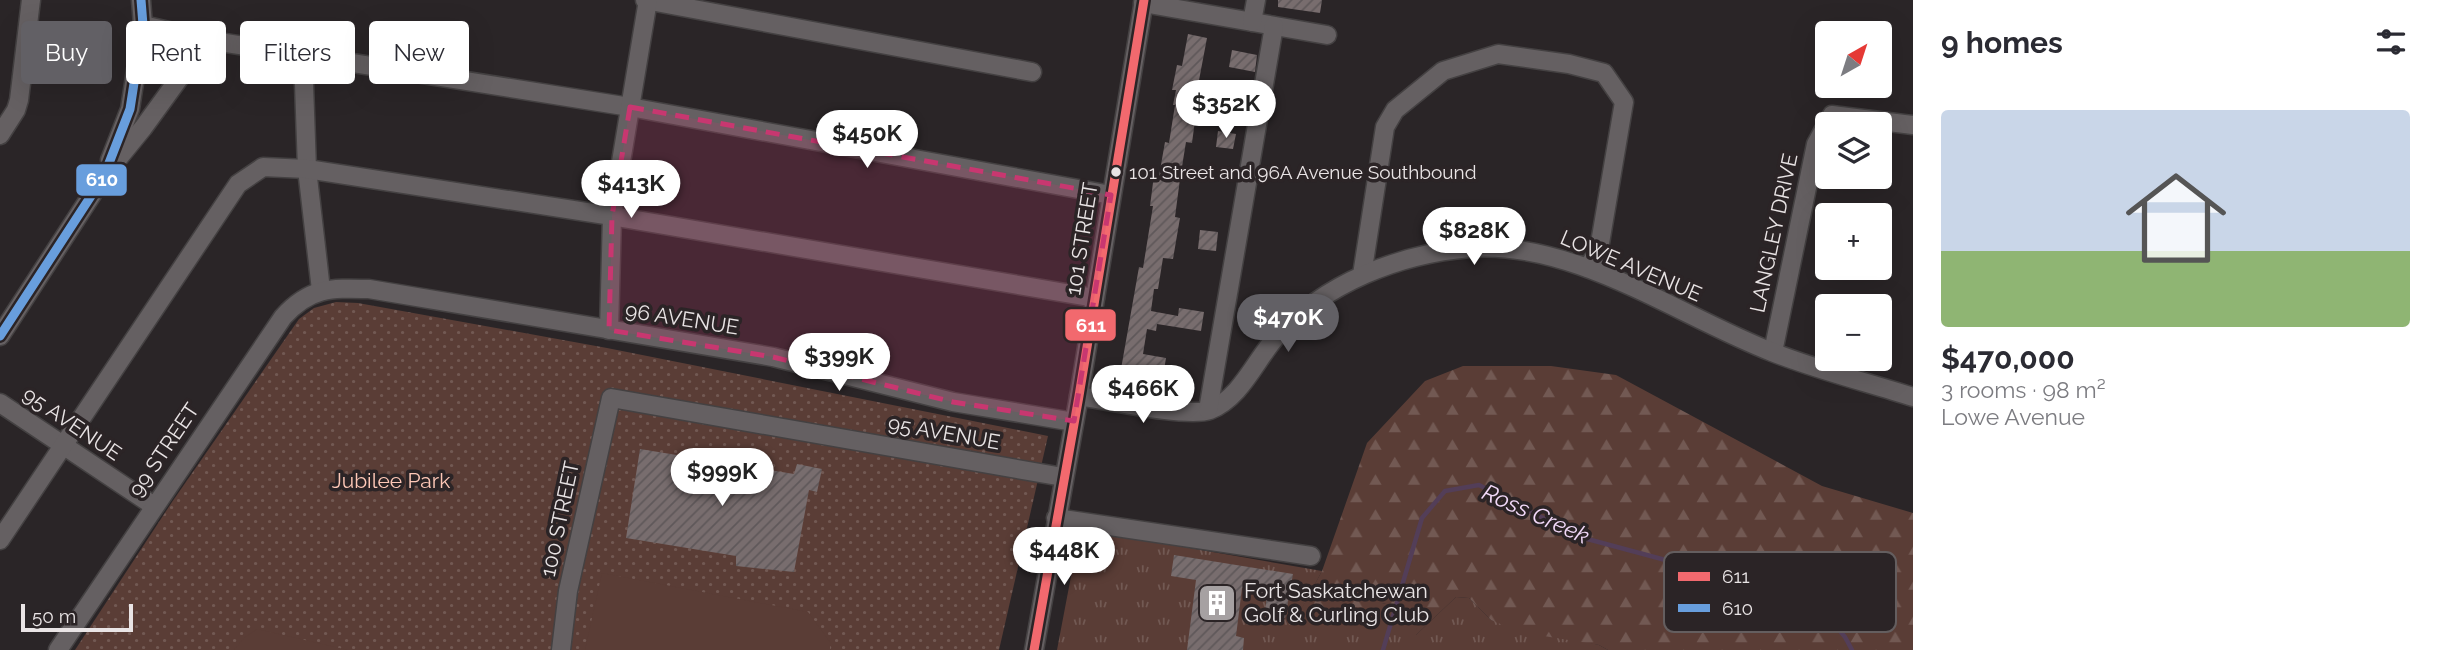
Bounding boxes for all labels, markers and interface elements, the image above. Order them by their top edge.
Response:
chip: Buy [21,21,112,84]
chip: Rent [126,21,226,84]
chip: Filters [240,21,355,84]
chip: New [369,21,469,84]
north arrow [1815,21,1892,98]
map controls [1815,21,1892,371]
icon: filters [2372,23,2410,61]
text: 9 homes [1941,25,2063,60]
pin: $352K [1177,80,1275,140]
text: $352K [1192,89,1260,116]
pin: $450K [818,110,916,170]
button: layers [1815,112,1892,189]
text: $450K [832,119,902,146]
street label: LANGLEY DRIVE [1744,151,1803,315]
icon: home [2113,155,2239,281]
pin: $413K [582,160,680,220]
place label: 101 Street and 96A Avenue Southbound [1129,161,1476,183]
line badge: 610 [75,163,128,197]
marker: 101 Street and 96A Avenue Southbound [1109,165,1123,179]
text: 610 [86,168,118,190]
text: $413K [597,169,665,196]
street label: 101 STREET [1060,181,1103,297]
button: + [1815,203,1892,280]
pin: $828K [1425,208,1523,267]
text: $828K [1439,216,1509,243]
street label: LOWE AVENUE [1557,224,1706,307]
pin: $470K [1239,294,1337,354]
button: − [1815,294,1892,371]
street label: 96 AVENUE [624,297,741,340]
text: $470K [1253,303,1323,330]
line badge: 611 [1064,308,1117,342]
text: 611 [1076,314,1106,336]
pin: $399K [790,334,888,393]
text: $470,000 [1941,341,2075,376]
text: $399K [804,342,874,369]
pin: $466K [1094,366,1192,425]
text: $466K [1107,374,1179,401]
text: 3 rooms · 98 m² [1941,376,2106,403]
street label: 95 AVENUE [18,382,126,466]
street label: 99 STREET [123,398,204,501]
text: Lowe Avenue [1941,403,2085,430]
street label: 95 AVENUE [886,410,1002,455]
pin: $999K [673,448,771,508]
text: $999K [687,457,757,484]
street label: 100 STREET [535,459,584,579]
park label: Jubilee Park [332,468,450,493]
water label: Ross Creek [1479,478,1594,549]
pin: $448K [1015,528,1113,587]
text: $448K [1029,536,1099,563]
legend [1664,552,1896,632]
text: 611 [1722,565,1750,587]
place label: Fort Saskatchewan Golf & Curling Club [1244,578,1429,627]
building icon: Fort Saskatchewan Golf & Curling Club [1196,582,1238,624]
text: 610 [1722,597,1753,619]
scale bar [21,601,133,633]
text: 50 m [32,605,76,627]

